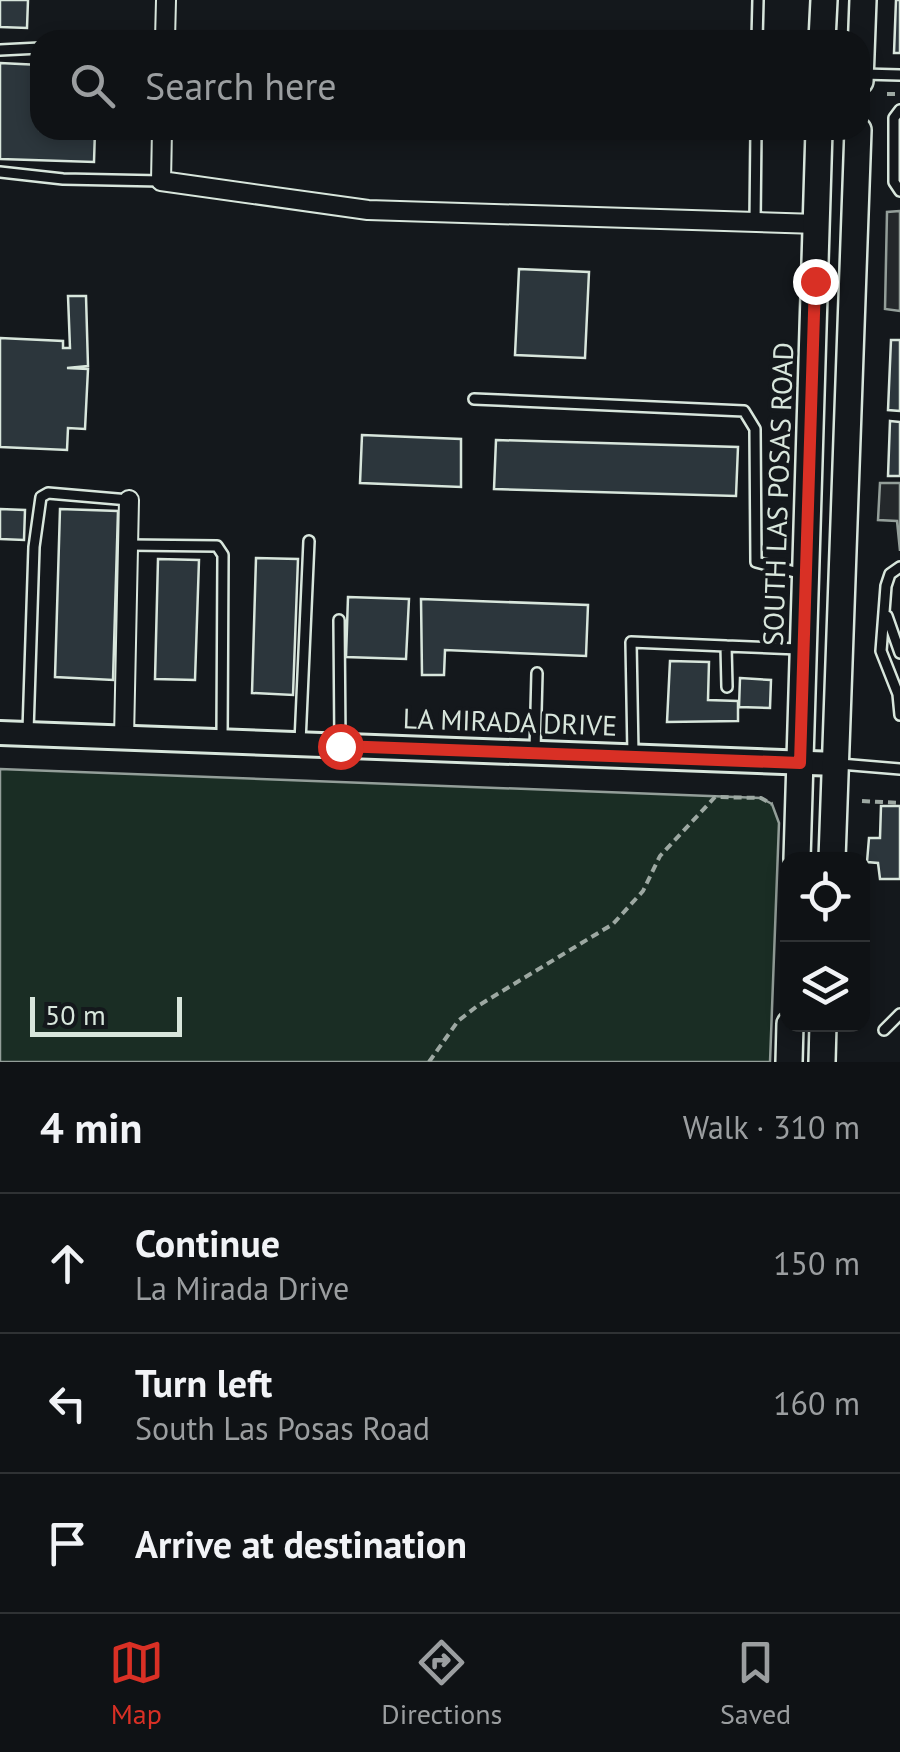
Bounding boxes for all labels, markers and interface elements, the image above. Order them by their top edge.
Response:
search box [30,30,870,140]
icon: search [65,58,120,113]
text: Search here [145,61,337,110]
route end [793,259,839,305]
street label: SOUTH LAS POSAS ROAD [754,341,801,647]
street label: LA MIRADA DRIVE [402,699,618,744]
route start [318,724,364,770]
map controls [780,852,870,1032]
button: locate [780,852,870,942]
button: layers [780,942,870,1032]
scale bar [30,992,182,1036]
text: 50 m [45,996,106,1033]
text: 4 min [40,1100,142,1155]
text: Walk · 310 m [683,1106,860,1148]
text: Continue [135,1218,280,1267]
icon: ahead [40,1236,95,1291]
text: 150 m [773,1242,860,1284]
text: La Mirada Drive [135,1267,349,1309]
text: Turn left [135,1358,272,1407]
icon: left [40,1376,95,1431]
text: 160 m [773,1382,860,1424]
text: South Las Posas Road [135,1407,430,1449]
icon: arrive [40,1516,95,1571]
text: Arrive at destination [135,1519,467,1568]
tab: Map [109,1635,164,1732]
tab: Directions [381,1635,502,1732]
tab: Saved [720,1635,791,1732]

